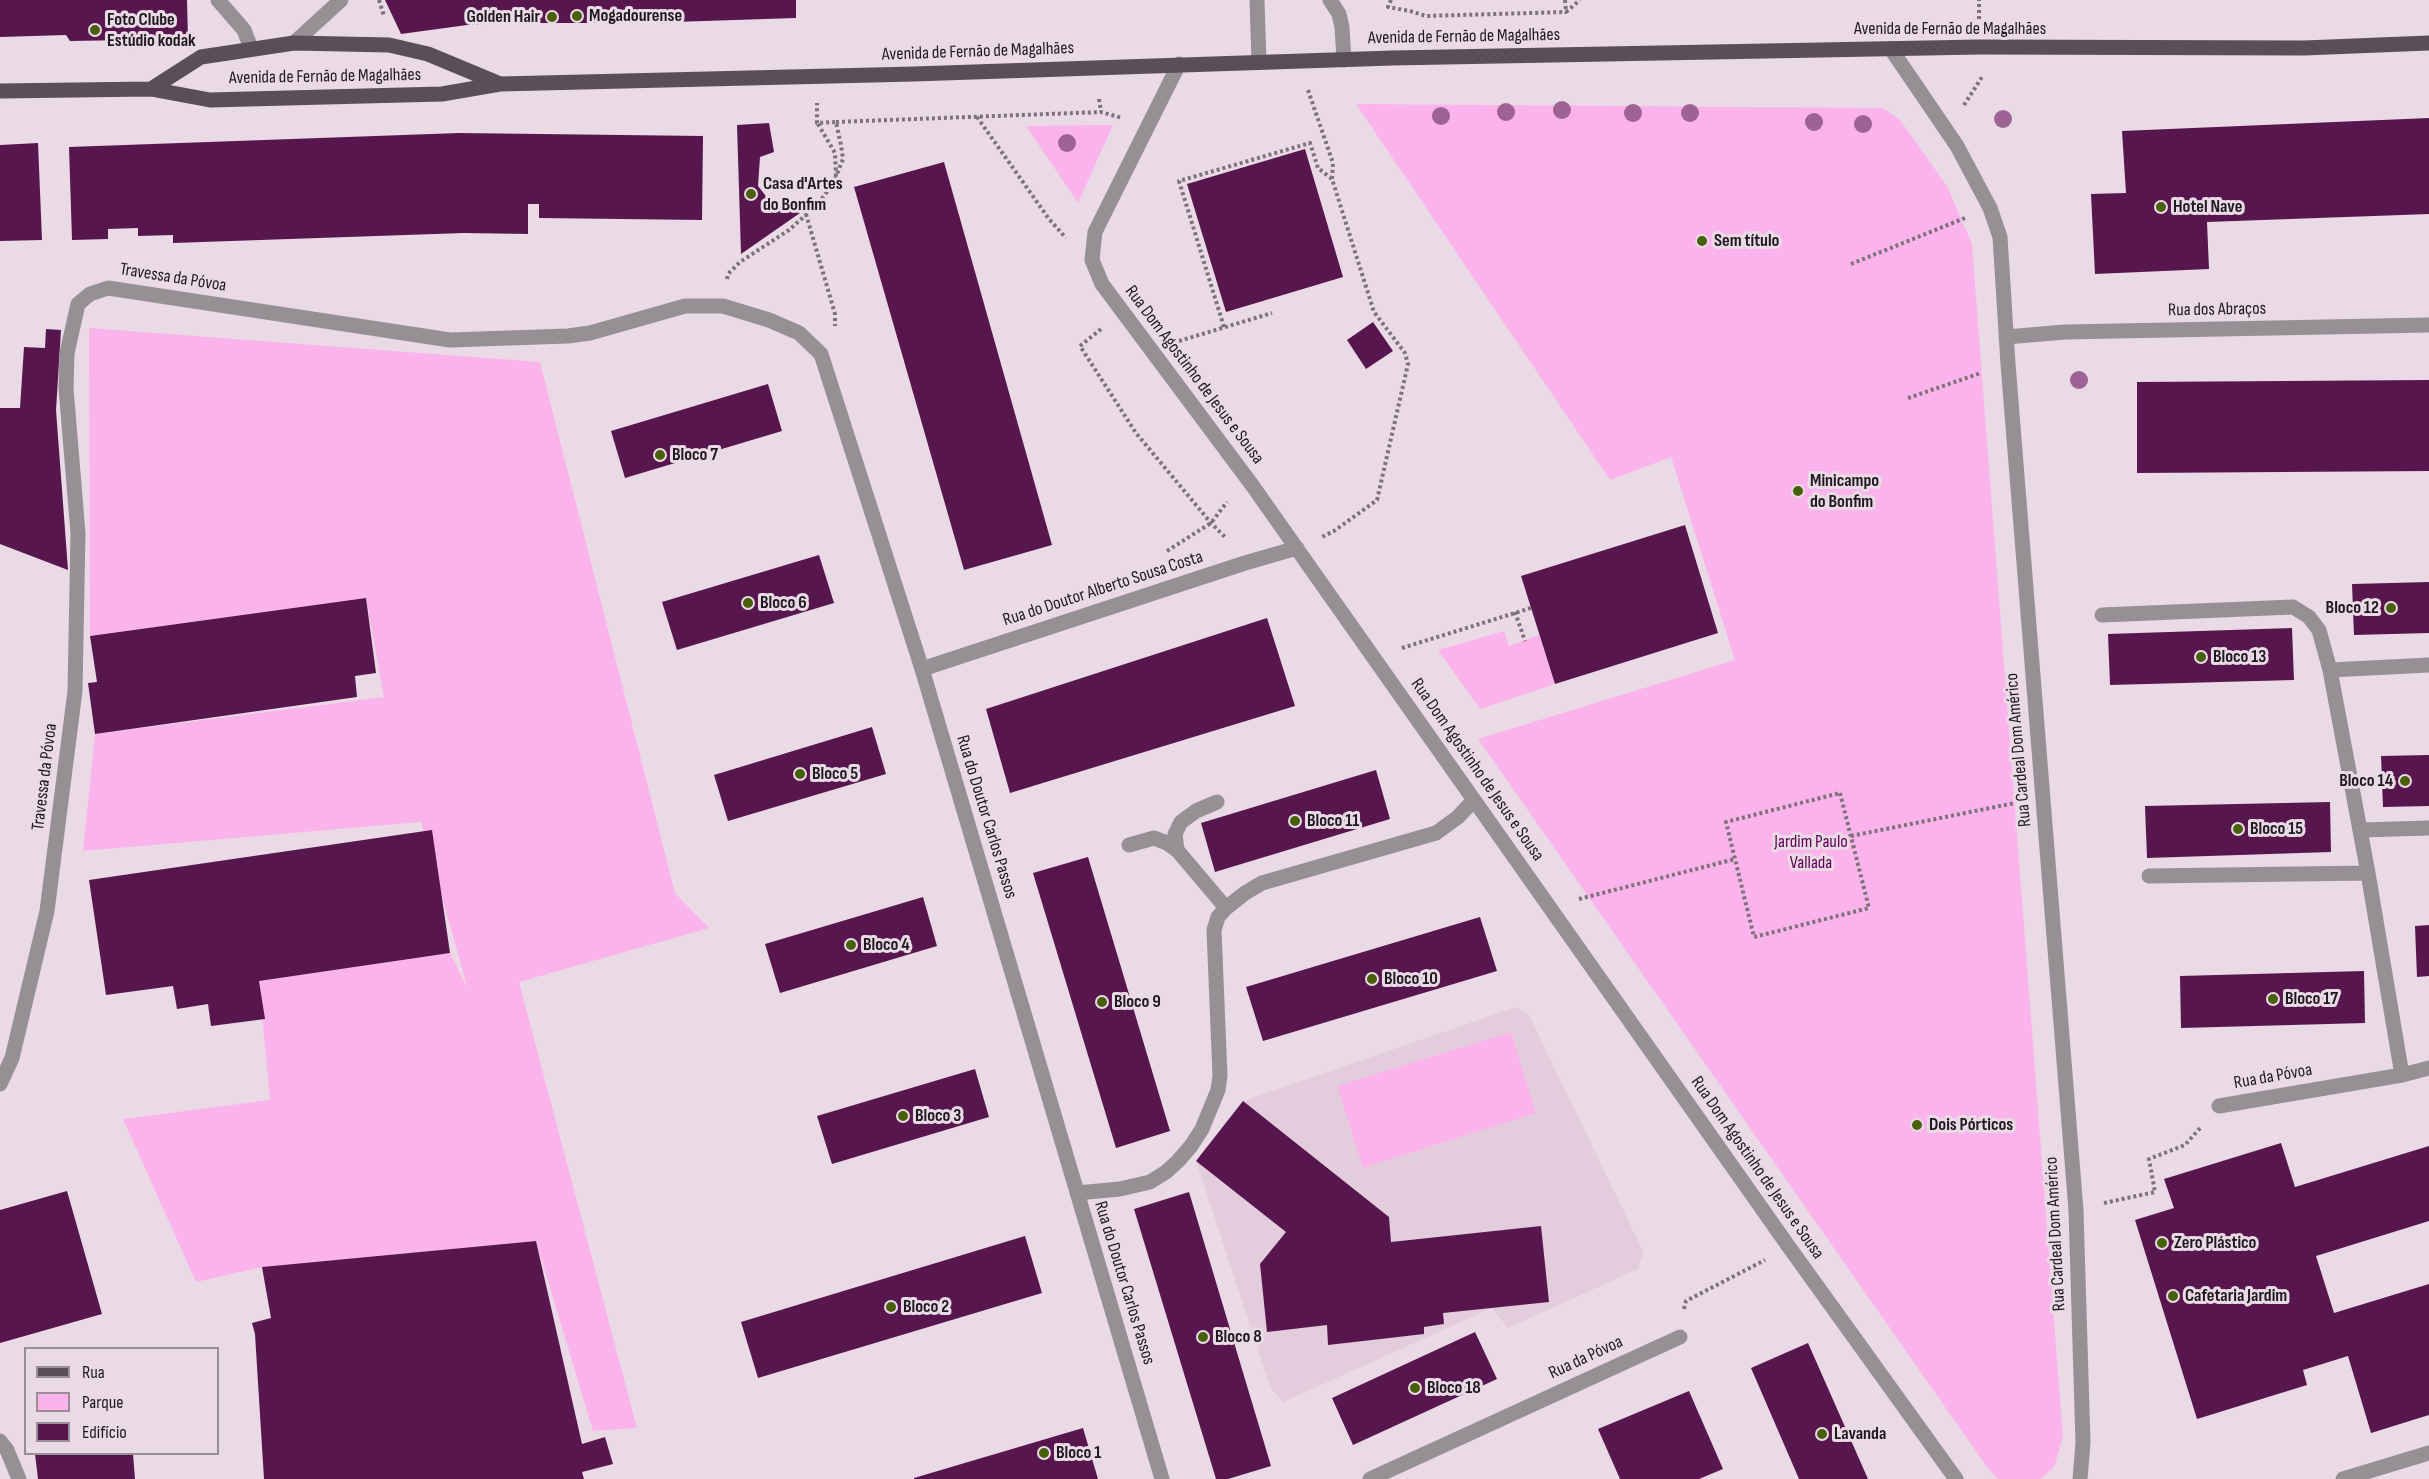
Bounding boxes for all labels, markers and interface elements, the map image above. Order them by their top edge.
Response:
place label: Mogadourense [589,5,682,27]
place label: Golden Hair [467,6,540,28]
place label: Foto Clube Estúdio kodak [107,9,196,52]
marker: Mogadourense [570,9,584,23]
marker: Golden Hair [545,10,559,24]
street label: Avenida de Fernão de Magalhães [1854,18,2046,40]
marker: Foto Clube Estúdio kodak [88,23,102,37]
street label: Avenida de Fernão de Magalhães [1368,25,1560,49]
street label: Avenida de Fernão de Magalhães [882,38,1074,66]
street label: Avenida de Fernão de Magalhães [229,65,421,89]
place label: Casa d'Artes do Bonfim [763,173,843,216]
marker: Casa d'Artes do Bonfim [744,187,758,201]
place label: Hotel Nave [2173,196,2242,218]
marker: Hotel Nave [2154,200,2168,214]
place label: Sem título [1714,230,1779,252]
marker: Sem título [1695,234,1709,248]
street label: Travessa da Póvoa [118,259,228,297]
street label: Rua Dom Agostinho de Jesus e Sousa [1120,281,1268,469]
street label: Rua dos Abraços [2168,298,2266,322]
place label: Bloco 7 [672,444,718,466]
marker: Bloco 7 [653,448,667,462]
place label: Minicampo do Bonfim [1810,470,1879,512]
marker: Minicampo do Bonfim [1791,484,1805,498]
street label: Rua do Doutor Alberto Sousa Costa [1000,546,1206,632]
place label: Bloco 6 [760,592,807,614]
marker: Bloco 6 [741,596,755,610]
place label: Bloco 12 [2326,597,2379,619]
marker: Bloco 12 [2384,601,2398,615]
place label: Bloco 13 [2213,646,2266,668]
marker: Bloco 13 [2194,650,2208,664]
street label: Rua Cardeal Dom Américo [2002,672,2036,828]
street label: Rua Dom Agostinho de Jesus e Sousa [1406,675,1548,865]
street label: Travessa da Póvoa [28,722,62,832]
street label: Rua do Doutor Carlos Passos [951,733,1021,901]
place label: Bloco 5 [812,763,858,785]
marker: Bloco 5 [793,767,807,781]
place label: Bloco 14 [2339,770,2393,792]
marker: Bloco 14 [2398,774,2412,788]
place label: Bloco 11 [1307,810,1359,832]
marker: Bloco 11 [1288,814,1302,828]
place label: Bloco 15 [2250,818,2303,840]
marker: Bloco 15 [2231,822,2245,836]
park label: Jardim Paulo Vallada [1774,831,1848,874]
place label: Bloco 4 [863,934,910,956]
marker: Bloco 4 [844,938,858,952]
place label: Bloco 10 [1384,968,1438,990]
marker: Bloco 10 [1365,972,1379,986]
place label: Bloco 17 [2285,988,2338,1010]
place label: Bloco 9 [1114,991,1161,1013]
marker: Bloco 17 [2266,992,2280,1006]
marker: Bloco 9 [1095,995,1109,1009]
street label: Rua da Póvoa [2232,1060,2314,1094]
street label: Rua Dom Agostinho de Jesus e Sousa [1686,1073,1828,1263]
place label: Bloco 3 [915,1105,961,1127]
marker: Bloco 3 [896,1109,910,1123]
place label: Dois Pórticos [1929,1114,2013,1136]
marker: Dois Pórticos [1910,1118,1924,1132]
street label: Rua Cardeal Dom Américo [2041,1156,2071,1312]
street label: Rua do Doutor Carlos Passos [1089,1199,1159,1367]
place label: Zero Plástico [2174,1232,2256,1254]
marker: Zero Plástico [2155,1236,2169,1250]
place label: Cafetaria Jardim [2185,1285,2287,1307]
marker: Cafetaria Jardim [2166,1289,2180,1303]
place label: Bloco 2 [903,1296,949,1318]
marker: Bloco 2 [884,1300,898,1314]
place label: Bloco 8 [1215,1326,1262,1348]
marker: Bloco 8 [1196,1330,1210,1344]
street label: Rua da Póvoa [1546,1332,1626,1384]
legend [24,1347,219,1455]
text: Rua [82,1362,105,1383]
place label: Bloco 18 [1427,1377,1481,1399]
marker: Bloco 18 [1408,1381,1422,1395]
text: Parque [82,1392,123,1413]
text: Edifício [82,1422,127,1443]
place label: Lavanda [1834,1423,1886,1445]
marker: Lavanda [1815,1427,1829,1441]
place label: Bloco 1 [1056,1442,1101,1464]
marker: Bloco 1 [1037,1446,1051,1460]

